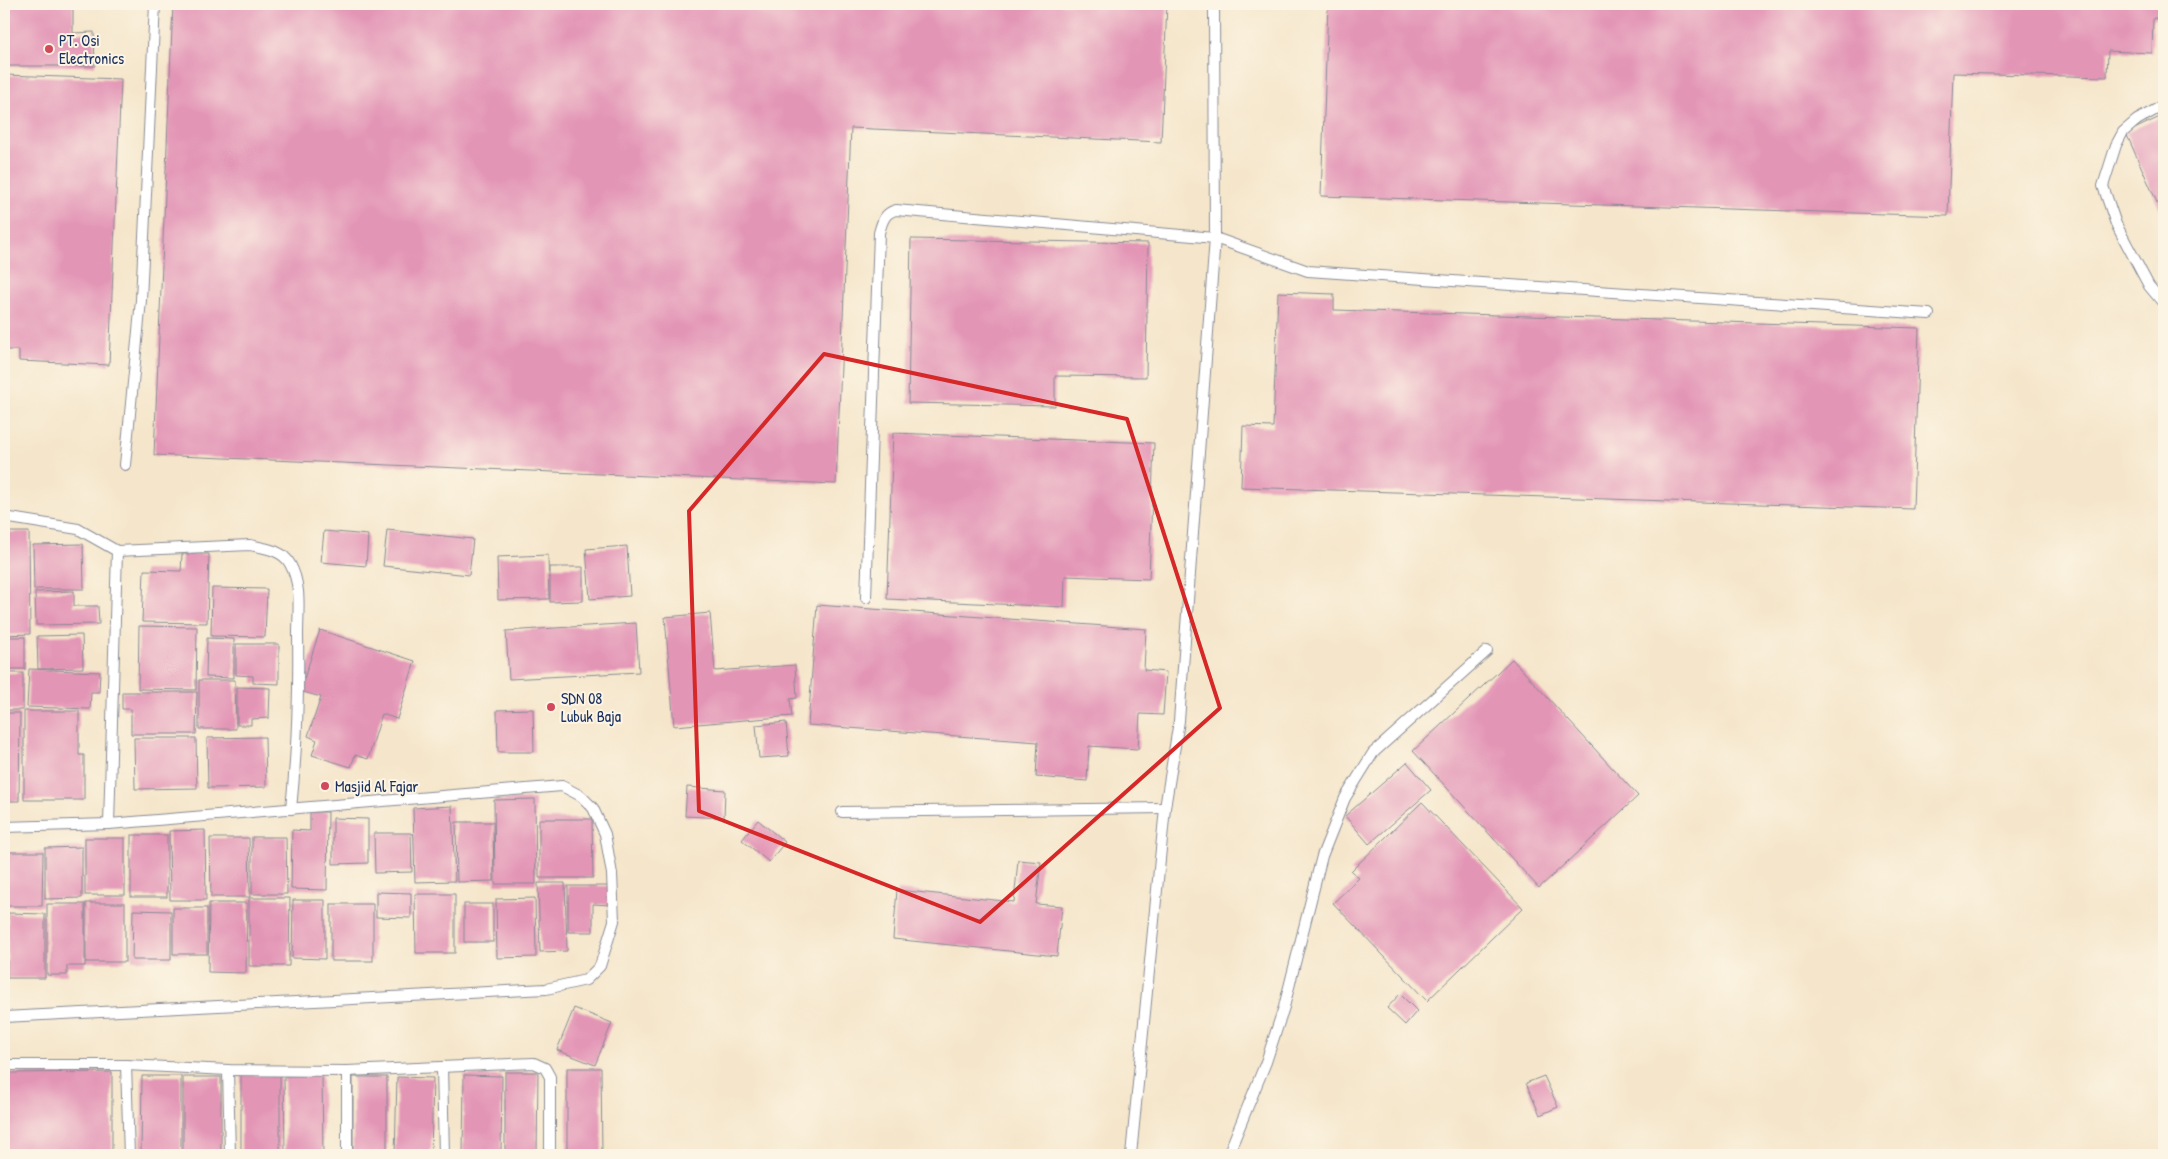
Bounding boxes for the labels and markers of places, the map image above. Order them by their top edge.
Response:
place label: PT. Osi Electronics [59,29,124,69]
marker: PT. Osi Electronics [43,43,55,55]
place label: SDN 08 Lubuk Baja [561,687,621,727]
marker: SDN 08 Lubuk Baja [545,701,557,713]
place label: Masjid Al Fajar [335,775,418,797]
marker: Masjid Al Fajar [319,780,331,792]

